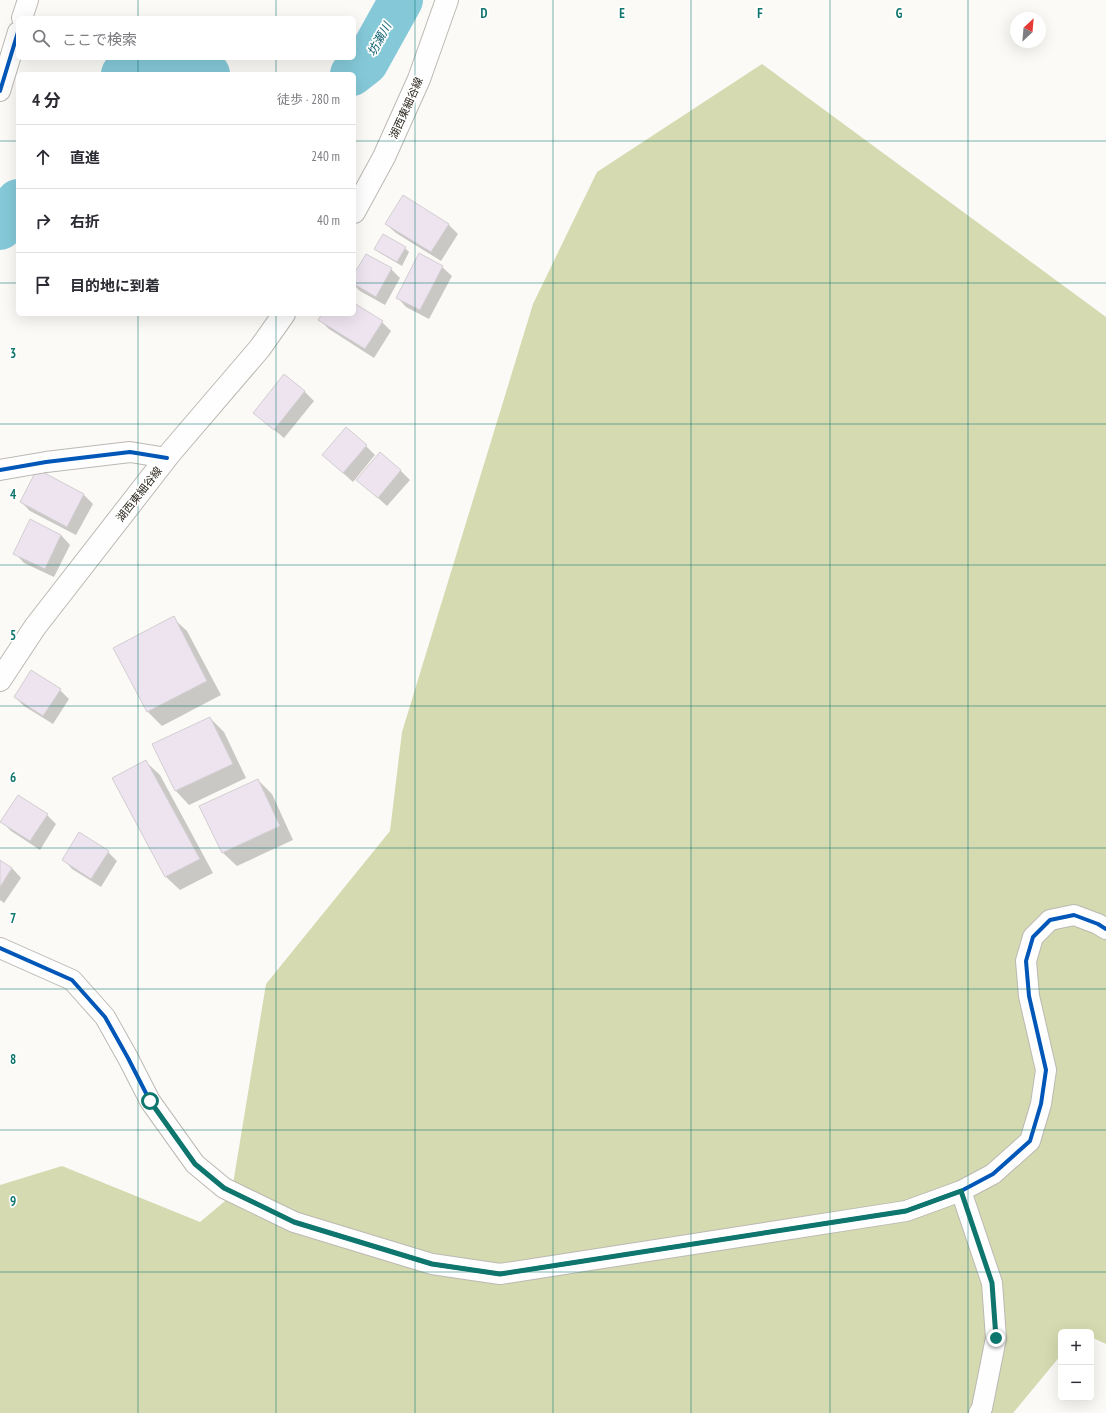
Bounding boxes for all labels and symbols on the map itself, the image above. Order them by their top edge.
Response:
text: D [481,5,488,22]
text: E [619,5,625,22]
text: F [757,5,763,22]
text: G [896,5,903,22]
north arrow [1010,12,1046,48]
water label: 坊瀬川 [364,18,395,58]
street label: 湖西東細谷線 [386,75,426,141]
text: 3 [10,345,16,362]
street label: 湖西東細谷線 [113,464,165,524]
text: 4 [10,486,17,503]
text: 5 [10,627,16,644]
text: 6 [10,769,16,786]
text: 7 [10,910,16,927]
text: 8 [10,1051,16,1068]
route start [141,1092,159,1110]
text: 9 [10,1193,16,1210]
route end [987,1329,1005,1347]

